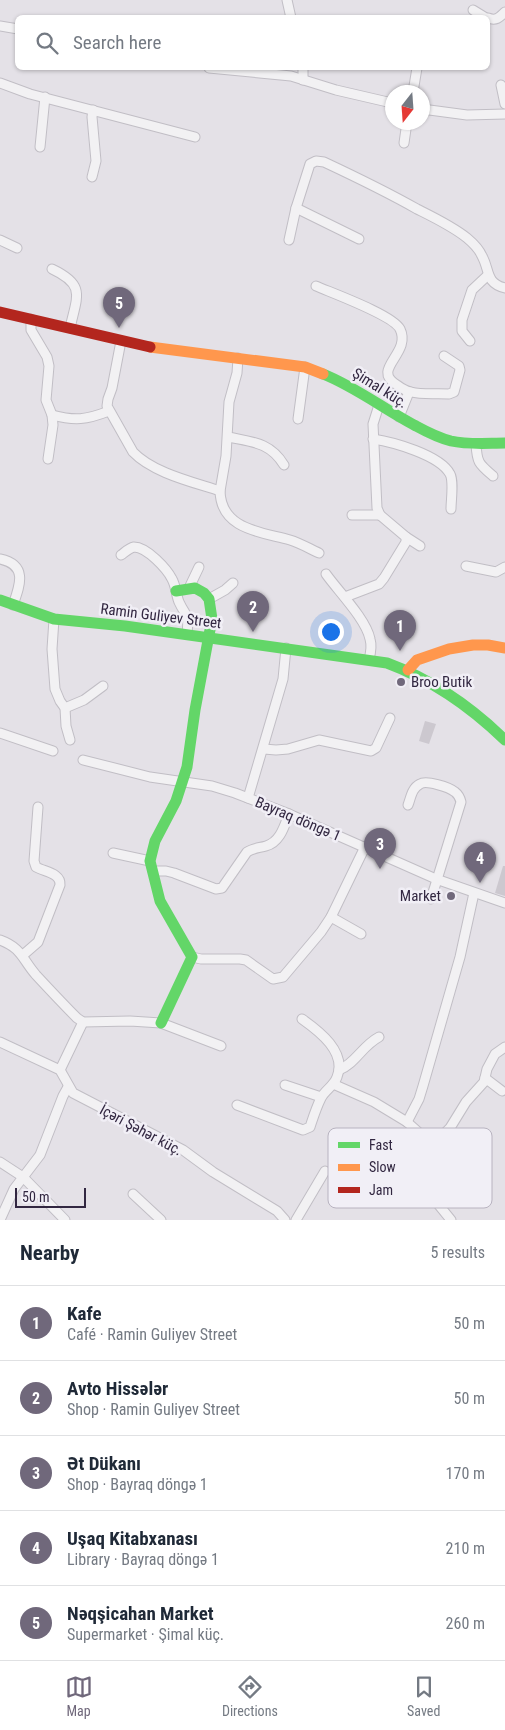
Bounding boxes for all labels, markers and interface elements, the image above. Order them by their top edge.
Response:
search box [15,15,490,70]
icon: search [33,29,61,57]
text: Search here [73,31,161,54]
north arrow [385,85,430,130]
pin: 5 [103,287,135,328]
street label: Şimal küç. [349,364,411,412]
pin: 2 [237,591,269,632]
street label: Ramin Guliyev Street [100,600,222,632]
pin: 1 [384,610,416,651]
your location [318,619,344,645]
place label: Broo Butik [411,673,472,691]
marker: Broo Butik [395,676,407,688]
street label: Bayraq döngə 1 [252,793,344,845]
pin: 3 [364,828,396,869]
pin: 4 [464,842,496,883]
place label: Market [400,887,441,905]
marker: Market [445,890,457,902]
street label: İçəri Şəhər küç. [97,1101,185,1159]
legend [328,1128,492,1208]
text: Fast [369,1137,393,1153]
text: Slow [369,1159,396,1175]
text: Jam [369,1182,393,1198]
scale bar [15,1185,86,1208]
text: 50 m [22,1189,50,1205]
text: Nearby [20,1241,79,1265]
text: 5 results [430,1243,485,1262]
text: Kafe [67,1302,102,1325]
text: 1 [32,1314,40,1333]
text: 50 m [453,1314,485,1333]
text: Café · Ramin Guliyev Street [67,1325,237,1344]
text: Avto Hissələr [67,1377,168,1400]
text: 2 [32,1389,40,1408]
text: 50 m [453,1389,485,1408]
text: Shop · Ramin Guliyev Street [67,1400,240,1419]
text: Ət Dükanı [67,1452,141,1475]
text: 3 [32,1464,40,1483]
text: 170 m [446,1464,485,1483]
text: Shop · Bayraq döngə 1 [67,1475,208,1494]
text: Uşaq Kitabxanası [67,1527,198,1550]
text: 4 [32,1539,40,1558]
text: 210 m [446,1539,485,1558]
text: Library · Bayraq döngə 1 [67,1550,219,1569]
text: Nəqşicahan Market [67,1602,214,1625]
text: 5 [32,1614,40,1633]
text: 260 m [446,1614,485,1633]
text: Supermarket · Şimal küç. [67,1625,224,1644]
tab: Map [65,1673,93,1719]
tab: Directions [222,1673,278,1719]
tab: Saved [407,1673,440,1719]

